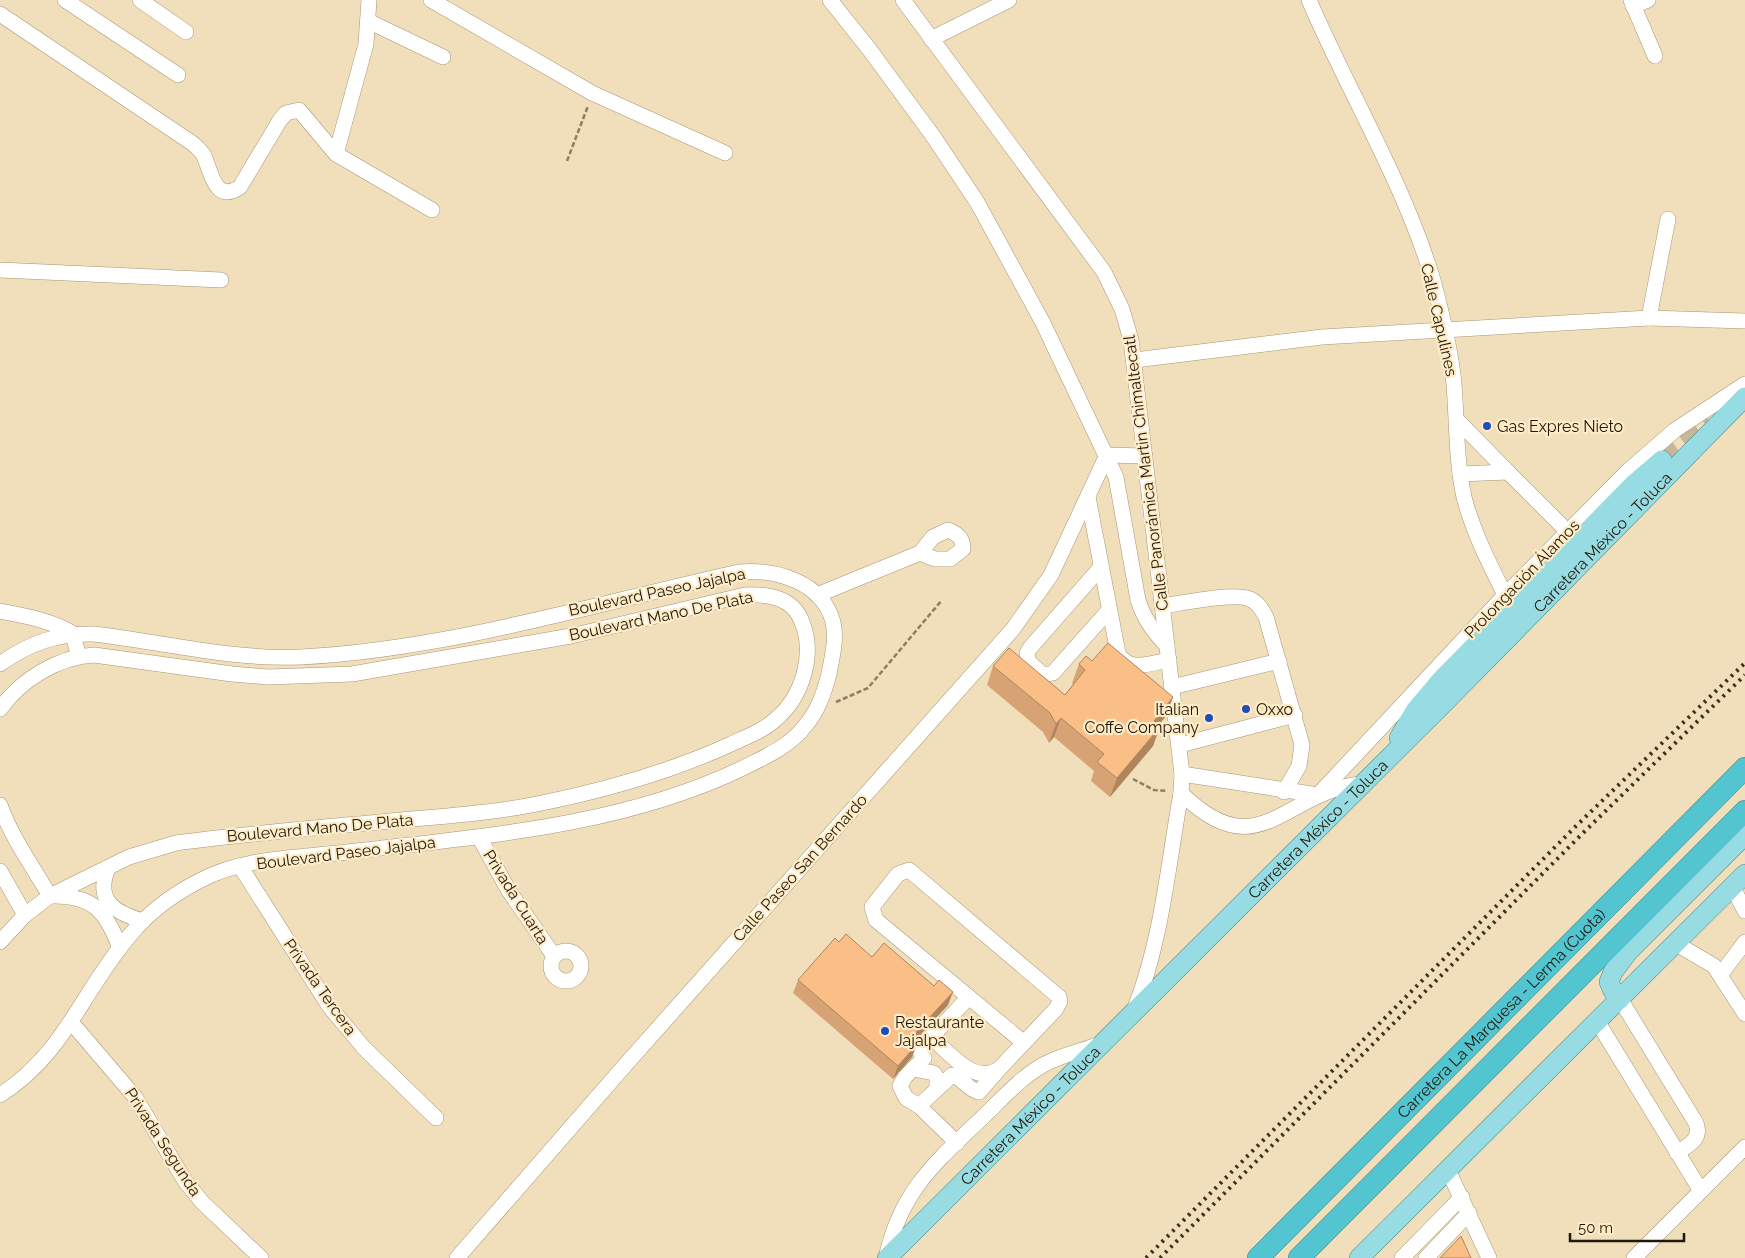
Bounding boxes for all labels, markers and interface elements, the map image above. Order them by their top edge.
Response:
street label: Calle Capulines [1417,262,1461,379]
street label: Calle Panorámica Martin Chimaltecatl [1120,334,1172,612]
place label: Gas Expres Nieto [1497,417,1623,436]
marker: Gas Expres Nieto [1481,420,1493,432]
street label: Carretera México - Toluca [1529,468,1675,616]
street label: Prolongación Álamos [1460,515,1584,642]
street label: Boulevard Paseo Jajalpa [567,564,747,620]
street label: Boulevard Mano De Plata [567,587,755,645]
place label: Italian Coffe Company [1084,700,1199,737]
place label: Oxxo [1256,700,1293,719]
marker: Oxxo [1240,703,1252,715]
marker: Italian Coffe Company [1203,712,1215,724]
street label: Carretera México - Toluca [1244,755,1391,902]
street label: Calle Paseo San Bernardo [729,790,871,946]
street label: Boulevard Mano De Plata [226,810,414,846]
street label: Boulevard Paseo Jajalpa [255,833,437,873]
street label: Privada Cuarta [479,846,553,948]
street label: Carretera La Marquesa - Lerma (Cuota) [1393,905,1609,1122]
street label: Privada Tercera [280,935,360,1039]
place label: Restaurante Jajalpa [895,1013,984,1050]
marker: Restaurante Jajalpa [879,1025,891,1037]
street label: Carretera México - Toluca [956,1042,1104,1189]
street label: Privada Segunda [121,1084,205,1200]
scale bar [1570,1210,1684,1242]
text: 50 m [1578,1219,1613,1237]

